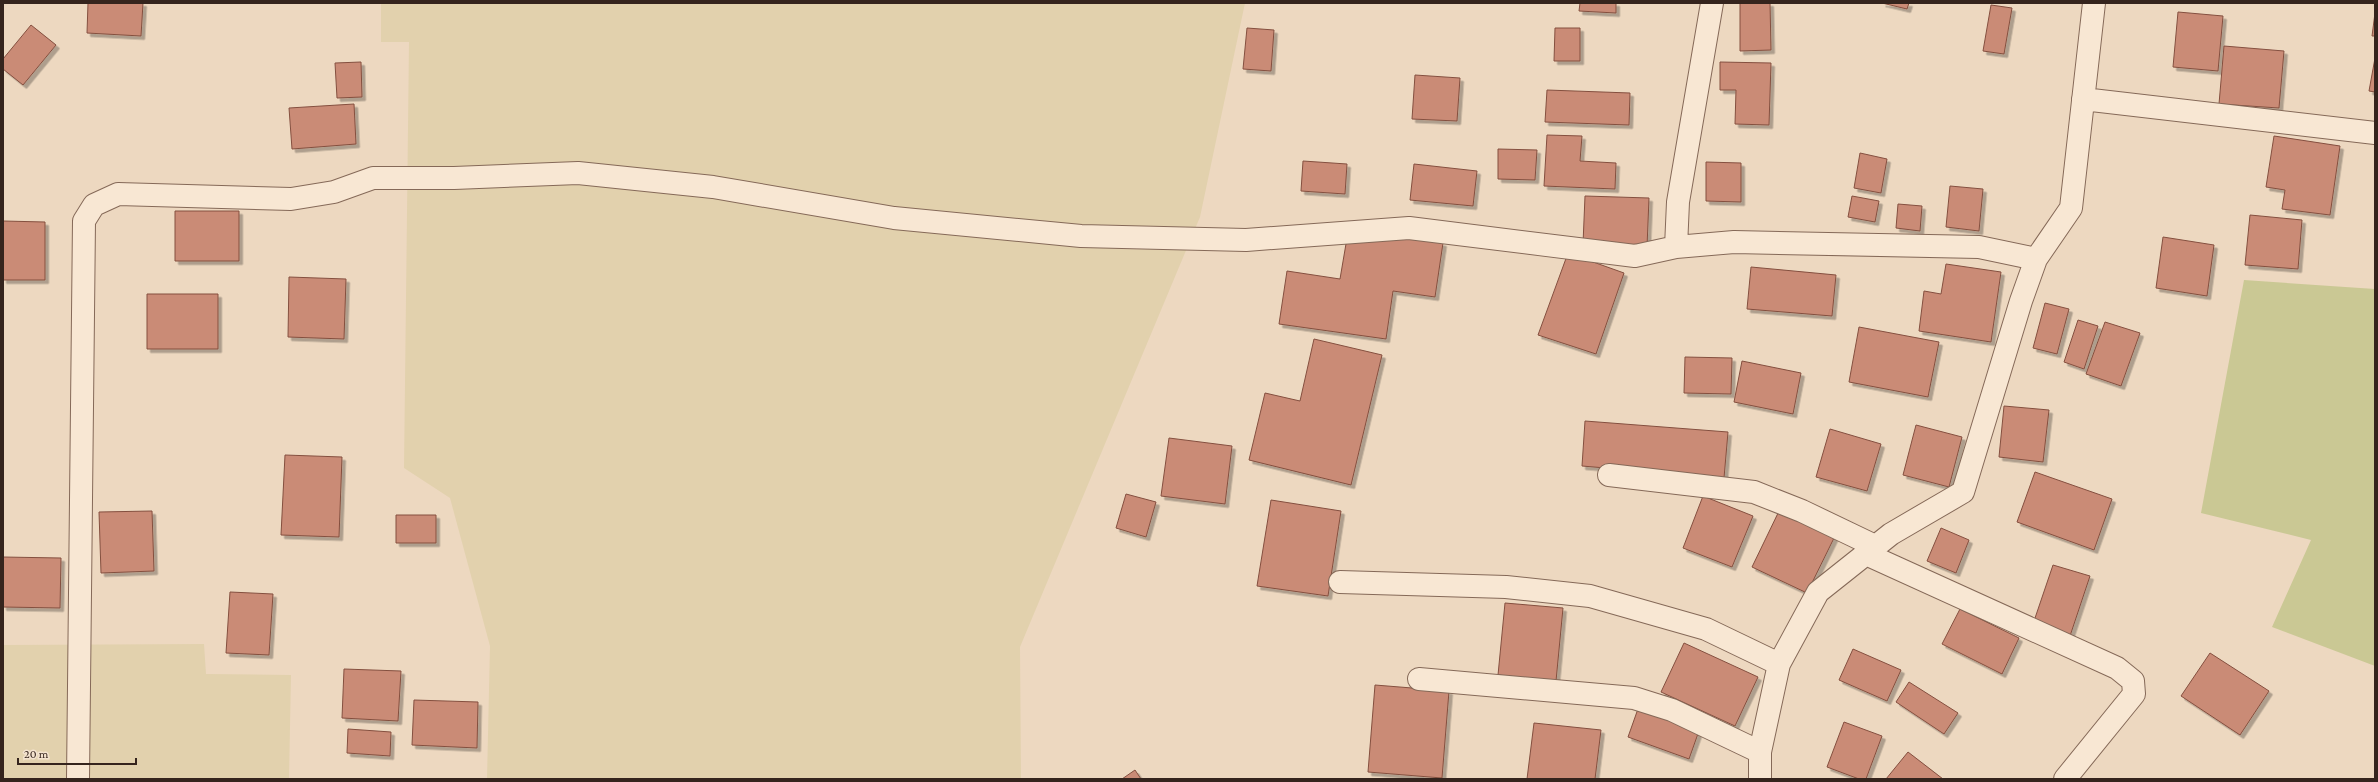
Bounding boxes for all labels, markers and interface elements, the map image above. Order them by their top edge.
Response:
scale bar [18,740,136,766]
text: 20 m [24,747,49,761]

